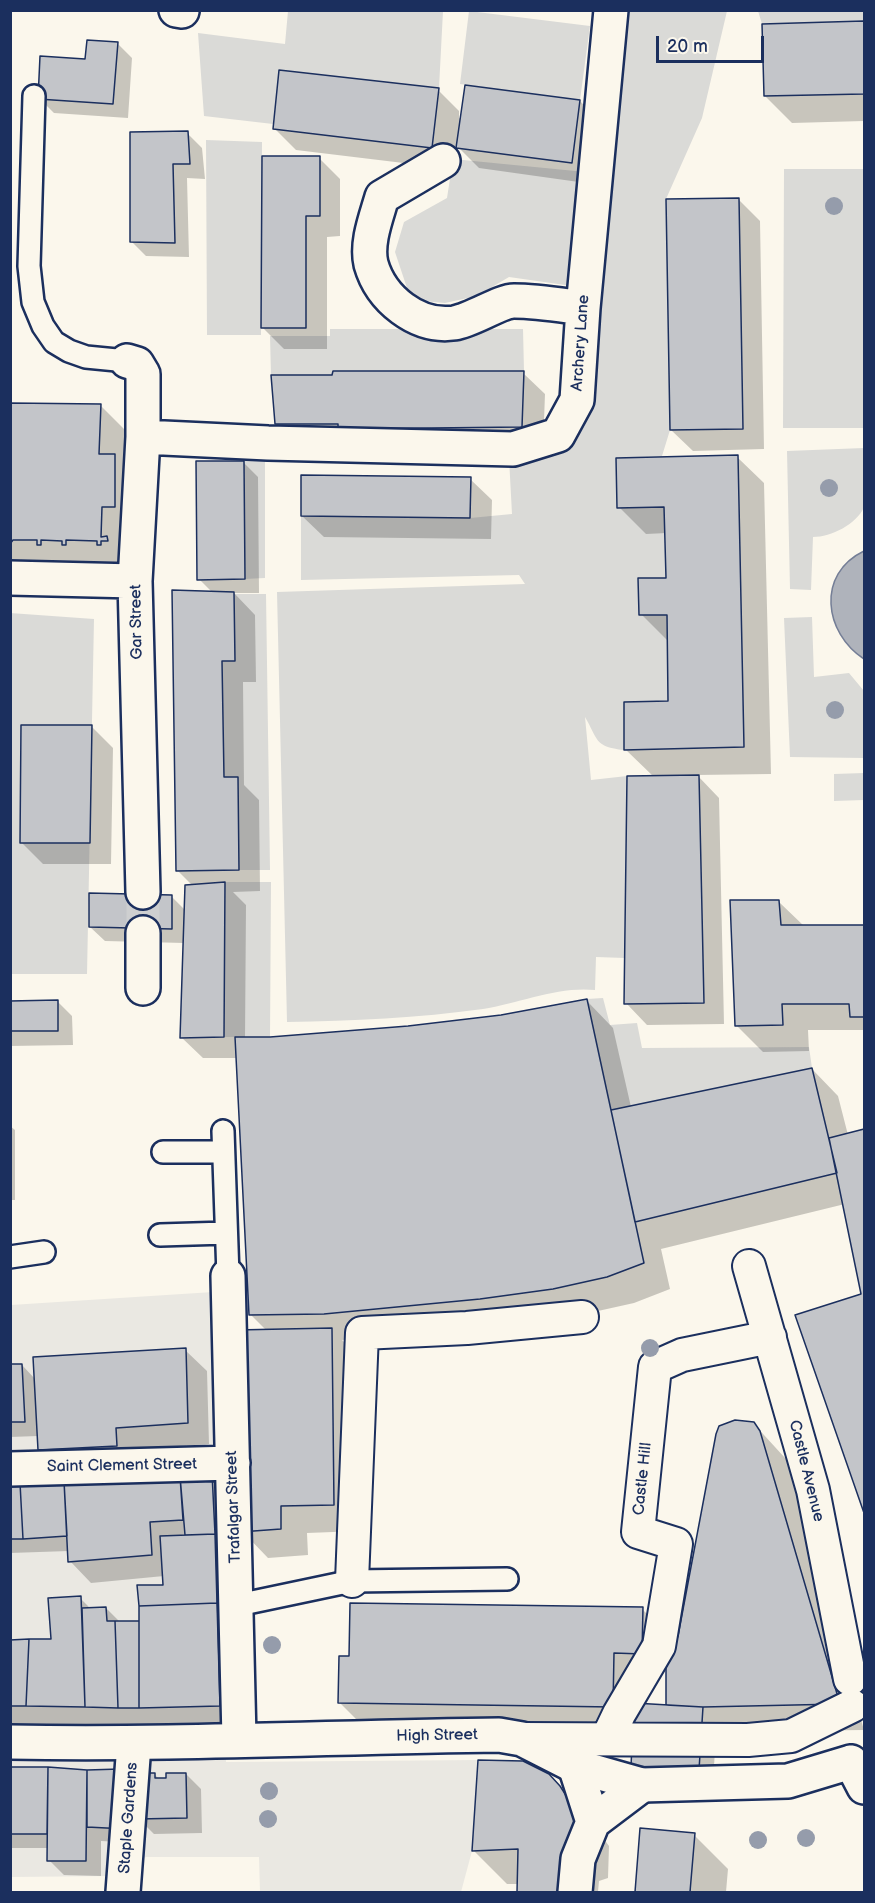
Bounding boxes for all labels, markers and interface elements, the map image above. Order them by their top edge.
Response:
scale bar [659,24,767,62]
text: 20 m [667,36,708,57]
street label: Archery Lane [568,294,594,392]
street label: Gar Street [127,584,147,660]
street label: Castle Avenue [784,1418,828,1524]
street label: Castle Hill [630,1442,656,1516]
street label: Trafalgar Street [222,1450,246,1564]
street label: Saint Clement Street [47,1455,197,1477]
street label: High Street [396,1726,478,1746]
street label: Staple Gardens [116,1762,142,1874]

